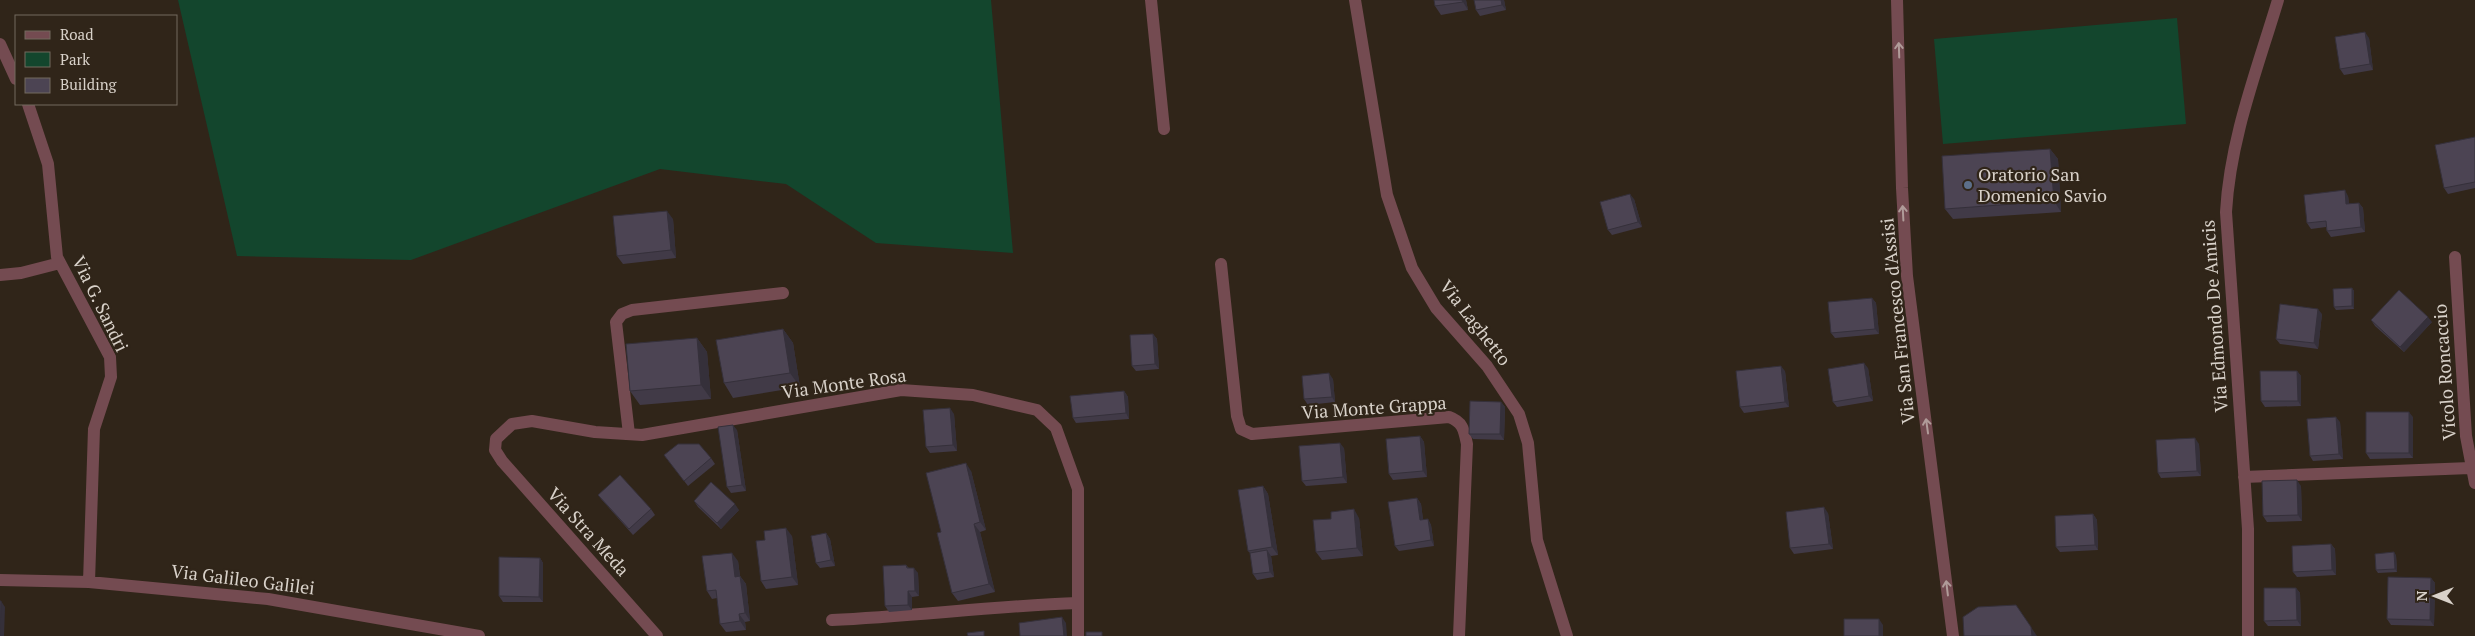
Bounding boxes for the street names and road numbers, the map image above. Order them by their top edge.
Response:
street label: Via San Francesco d'Assisi [1874,217,1920,425]
street label: Via Edmondo De Amicis [2195,219,2233,413]
street label: Via G. Sandri [67,252,134,356]
street label: Via Laghetto [1435,275,1517,370]
street label: Vicolo Roncaccio [2427,303,2461,441]
street label: Via Monte Rosa [780,362,908,404]
street label: Via Monte Grappa [1301,390,1447,424]
street label: Via Stra Meda [542,482,635,581]
street label: Via Galileo Galilei [170,558,316,600]

